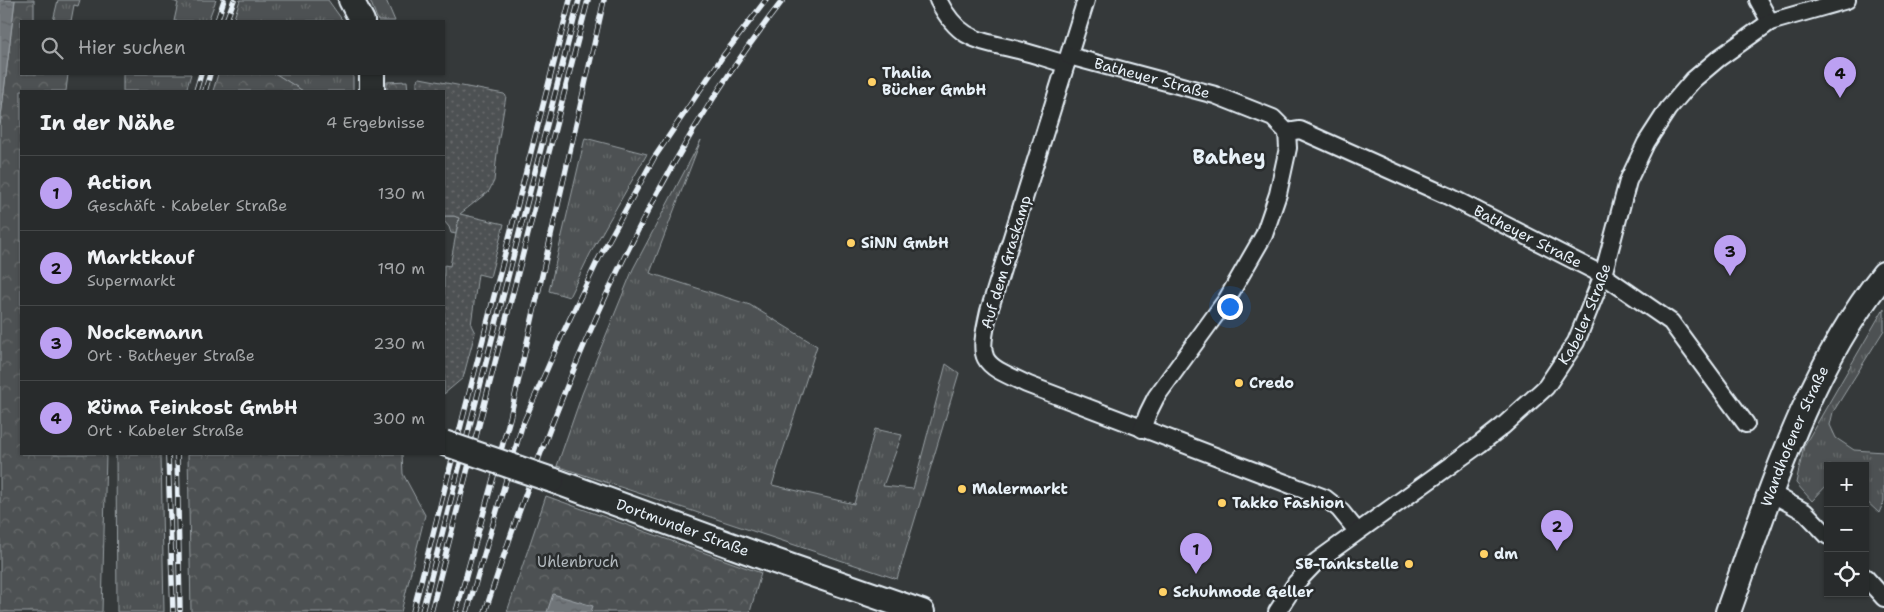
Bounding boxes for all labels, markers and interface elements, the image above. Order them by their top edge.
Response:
search box [20,20,445,75]
icon: search [38,34,66,62]
text: Hier suchen [78,35,186,60]
street label: Batheyer Straße [1092,53,1212,103]
pin: 4 [1824,57,1856,98]
place label: Thalia Bücher GmbH [882,63,987,100]
marker: Thalia Bücher GmbH [866,76,878,88]
text: In der Nähe [40,109,175,137]
text: 4 Ergebnisse [326,112,425,133]
district label: Bathey [1193,144,1265,170]
text: Action [87,170,152,195]
text: 1 [52,183,60,204]
text: 130 m [378,183,425,204]
street label: Auf dem Graskamp [976,193,1036,331]
text: Geschäft · Kabeler Straße [87,195,287,216]
street label: Batheyer Straße [1470,201,1585,273]
place label: SiNN GmbH [861,233,949,253]
pin: 3 [1714,235,1746,276]
marker: SiNN GmbH [845,237,857,249]
text: Marktkauf [87,245,195,270]
text: 2 [50,258,62,279]
text: 190 m [378,258,425,279]
street label: Kabeler Straße [1553,262,1616,369]
text: Supermarkt [87,270,176,291]
your location [1217,294,1243,320]
text: Nockemann [87,320,203,345]
text: 3 [50,333,62,354]
text: 230 m [373,333,425,354]
text: Ort · Batheyer Straße [87,345,255,366]
street label: Wandhofener Straße [1756,362,1833,509]
place label: Credo [1249,373,1294,393]
marker: Credo [1233,377,1245,389]
text: Rüma Feinkost GmbH [87,395,298,420]
text: 4 [50,408,62,429]
text: 300 m [373,408,425,429]
text: Ort · Kabeler Straße [87,420,244,441]
map controls [1824,462,1869,597]
button: + [1824,462,1869,507]
place label: Malermarkt [972,479,1068,499]
marker: Malermarkt [956,483,968,495]
place label: Takko Fashion [1232,493,1344,513]
street label: Dortmunder Straße [613,494,752,561]
marker: Takko Fashion [1216,497,1228,509]
button: − [1824,507,1869,552]
pin: 2 [1541,510,1573,551]
pin: 1 [1180,533,1212,574]
place label: dm [1494,544,1518,564]
marker: dm [1478,548,1490,560]
park label: Uhlenbruch [537,552,619,572]
button: locate [1824,552,1869,597]
place label: SB-Tankstelle [1295,554,1399,574]
marker: SB-Tankstelle [1403,558,1415,570]
place label: Schuhmode Geller [1173,582,1314,602]
marker: Schuhmode Geller [1157,586,1169,598]

